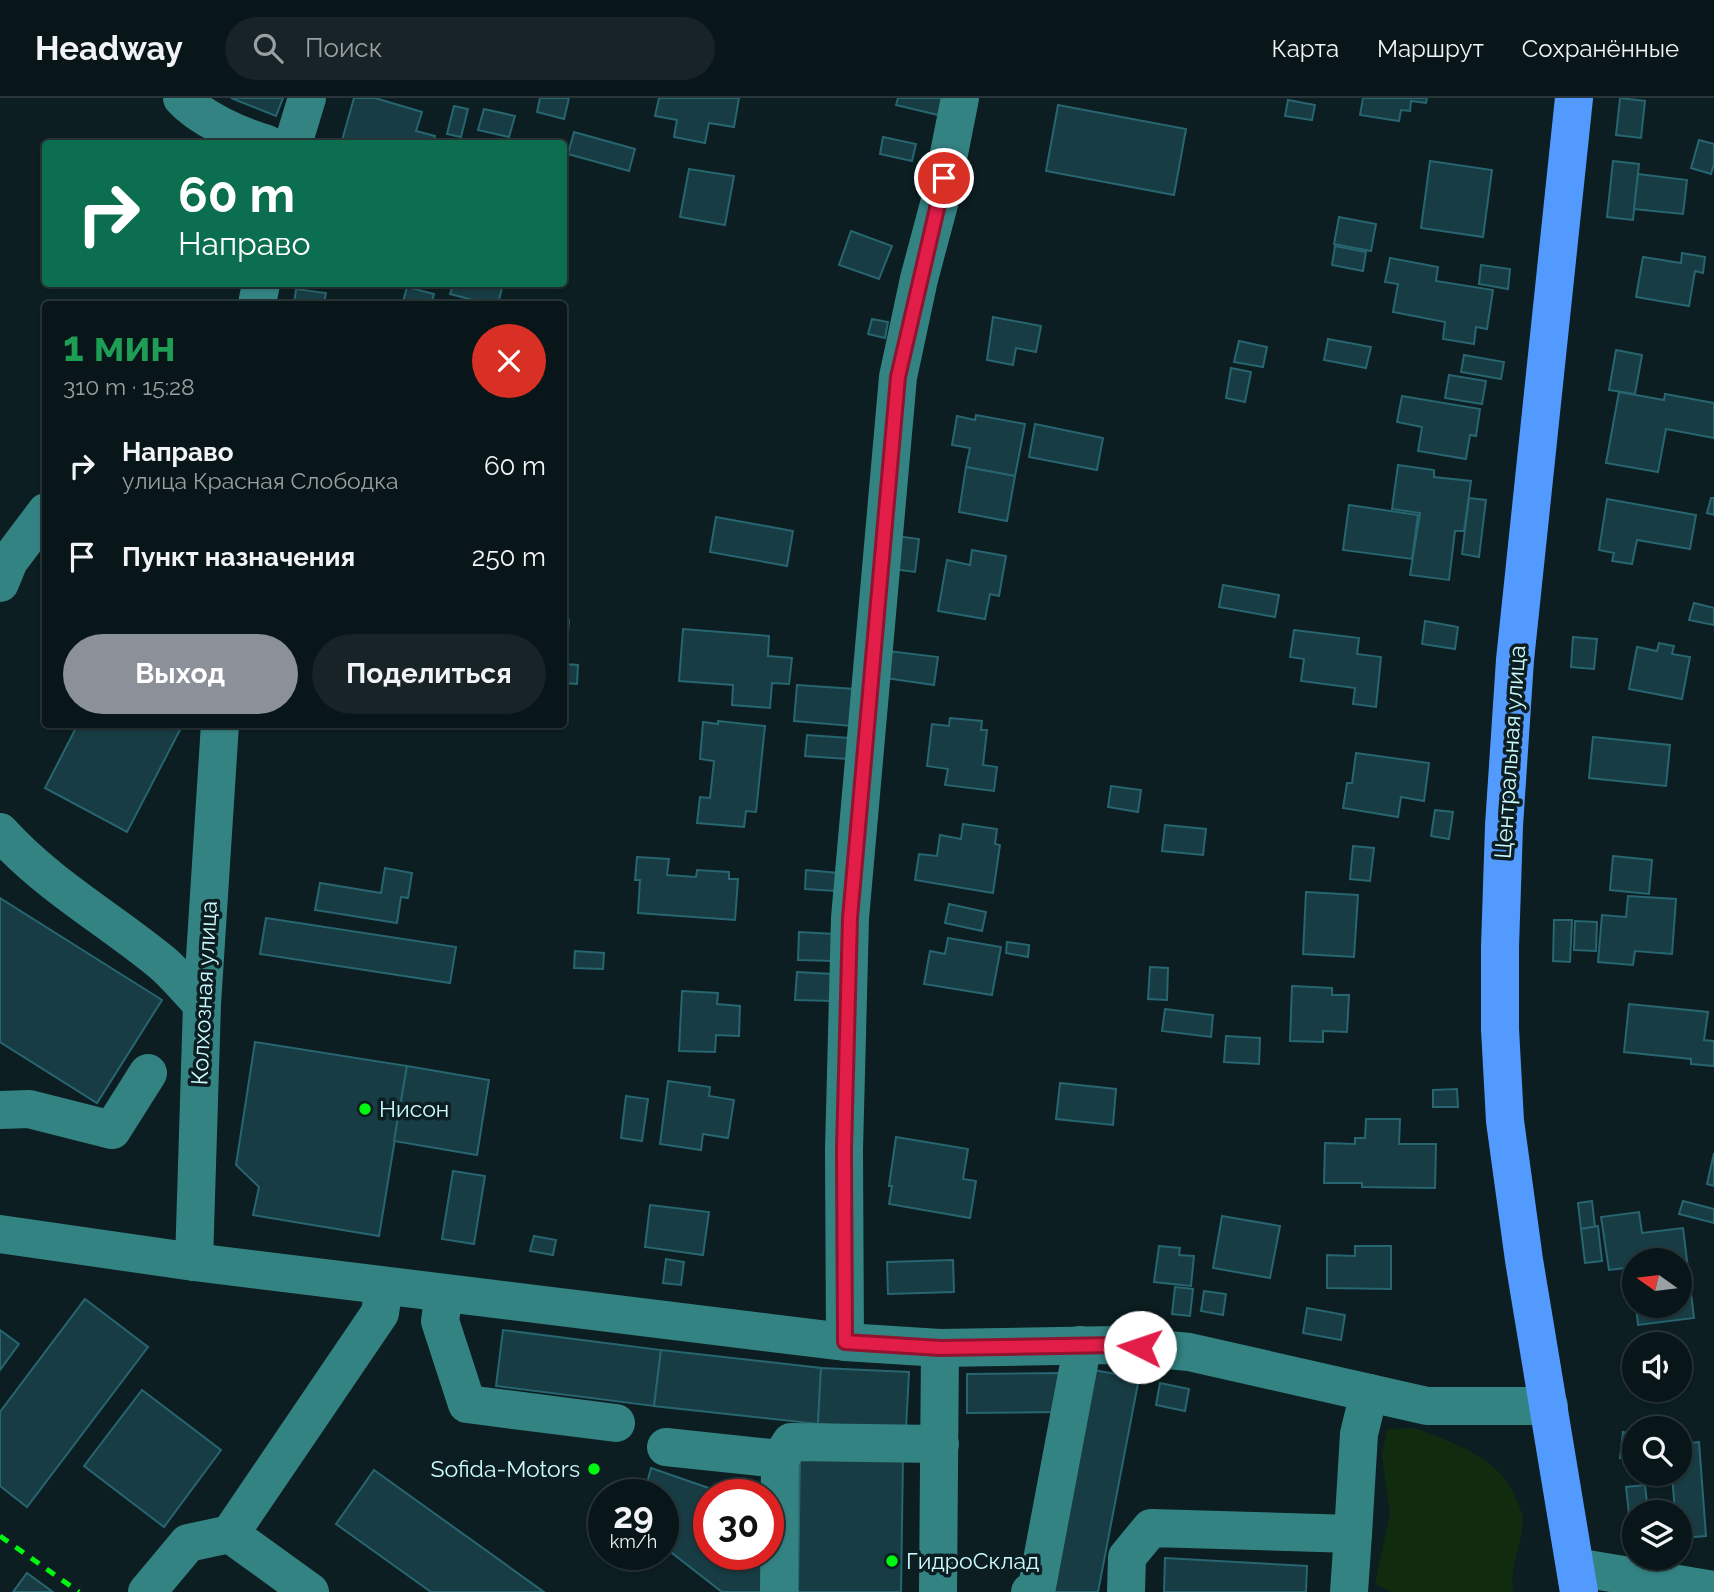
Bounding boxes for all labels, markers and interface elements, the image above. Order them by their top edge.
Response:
search box [225,17,715,80]
text: Headway [35,29,183,68]
icon: search [249,29,287,67]
text: Поиск [305,33,382,63]
text: Карта [1271,34,1339,63]
text: Маршрут [1377,34,1484,63]
text: Сохранённые [1522,34,1679,63]
pin [914,148,974,208]
icon: arrive [925,159,963,197]
text: 60 m [178,166,295,223]
icon: right [63,168,154,259]
text: Направо [178,225,310,262]
text: 1 мин [63,322,176,371]
button: close [472,324,546,398]
text: 310 m · 15:28 [63,373,195,400]
text: Направо [122,437,233,467]
icon: right [63,447,101,485]
text: 60 m [484,451,546,481]
text: улица Красная Слободка [122,467,399,494]
icon: arrive [63,538,101,576]
text: Пункт назначения [122,542,355,572]
text: 250 m [472,542,546,572]
button: Выход [63,634,298,714]
button: Поделиться [312,634,546,714]
street label: Центральная улица [1489,644,1530,860]
street label: Колхозная улица [185,900,222,1086]
place label: Нисон [379,1095,449,1122]
marker: Нисон [357,1101,373,1117]
north arrow [1622,1248,1692,1318]
map controls [1622,1248,1692,1570]
position arrow [1103,1310,1177,1384]
button: sound [1622,1332,1692,1402]
button: search [1622,1416,1692,1486]
place label: Sofida-Motors [431,1455,580,1482]
marker: Sofida-Motors [586,1461,602,1477]
speed limit sign: 30 [693,1479,784,1570]
text: 29 [613,1495,654,1536]
button: layers [1622,1500,1692,1570]
text: km/h [610,1531,657,1552]
place label: ГидроСклад [906,1547,1039,1574]
marker: ГидроСклад [884,1553,900,1569]

